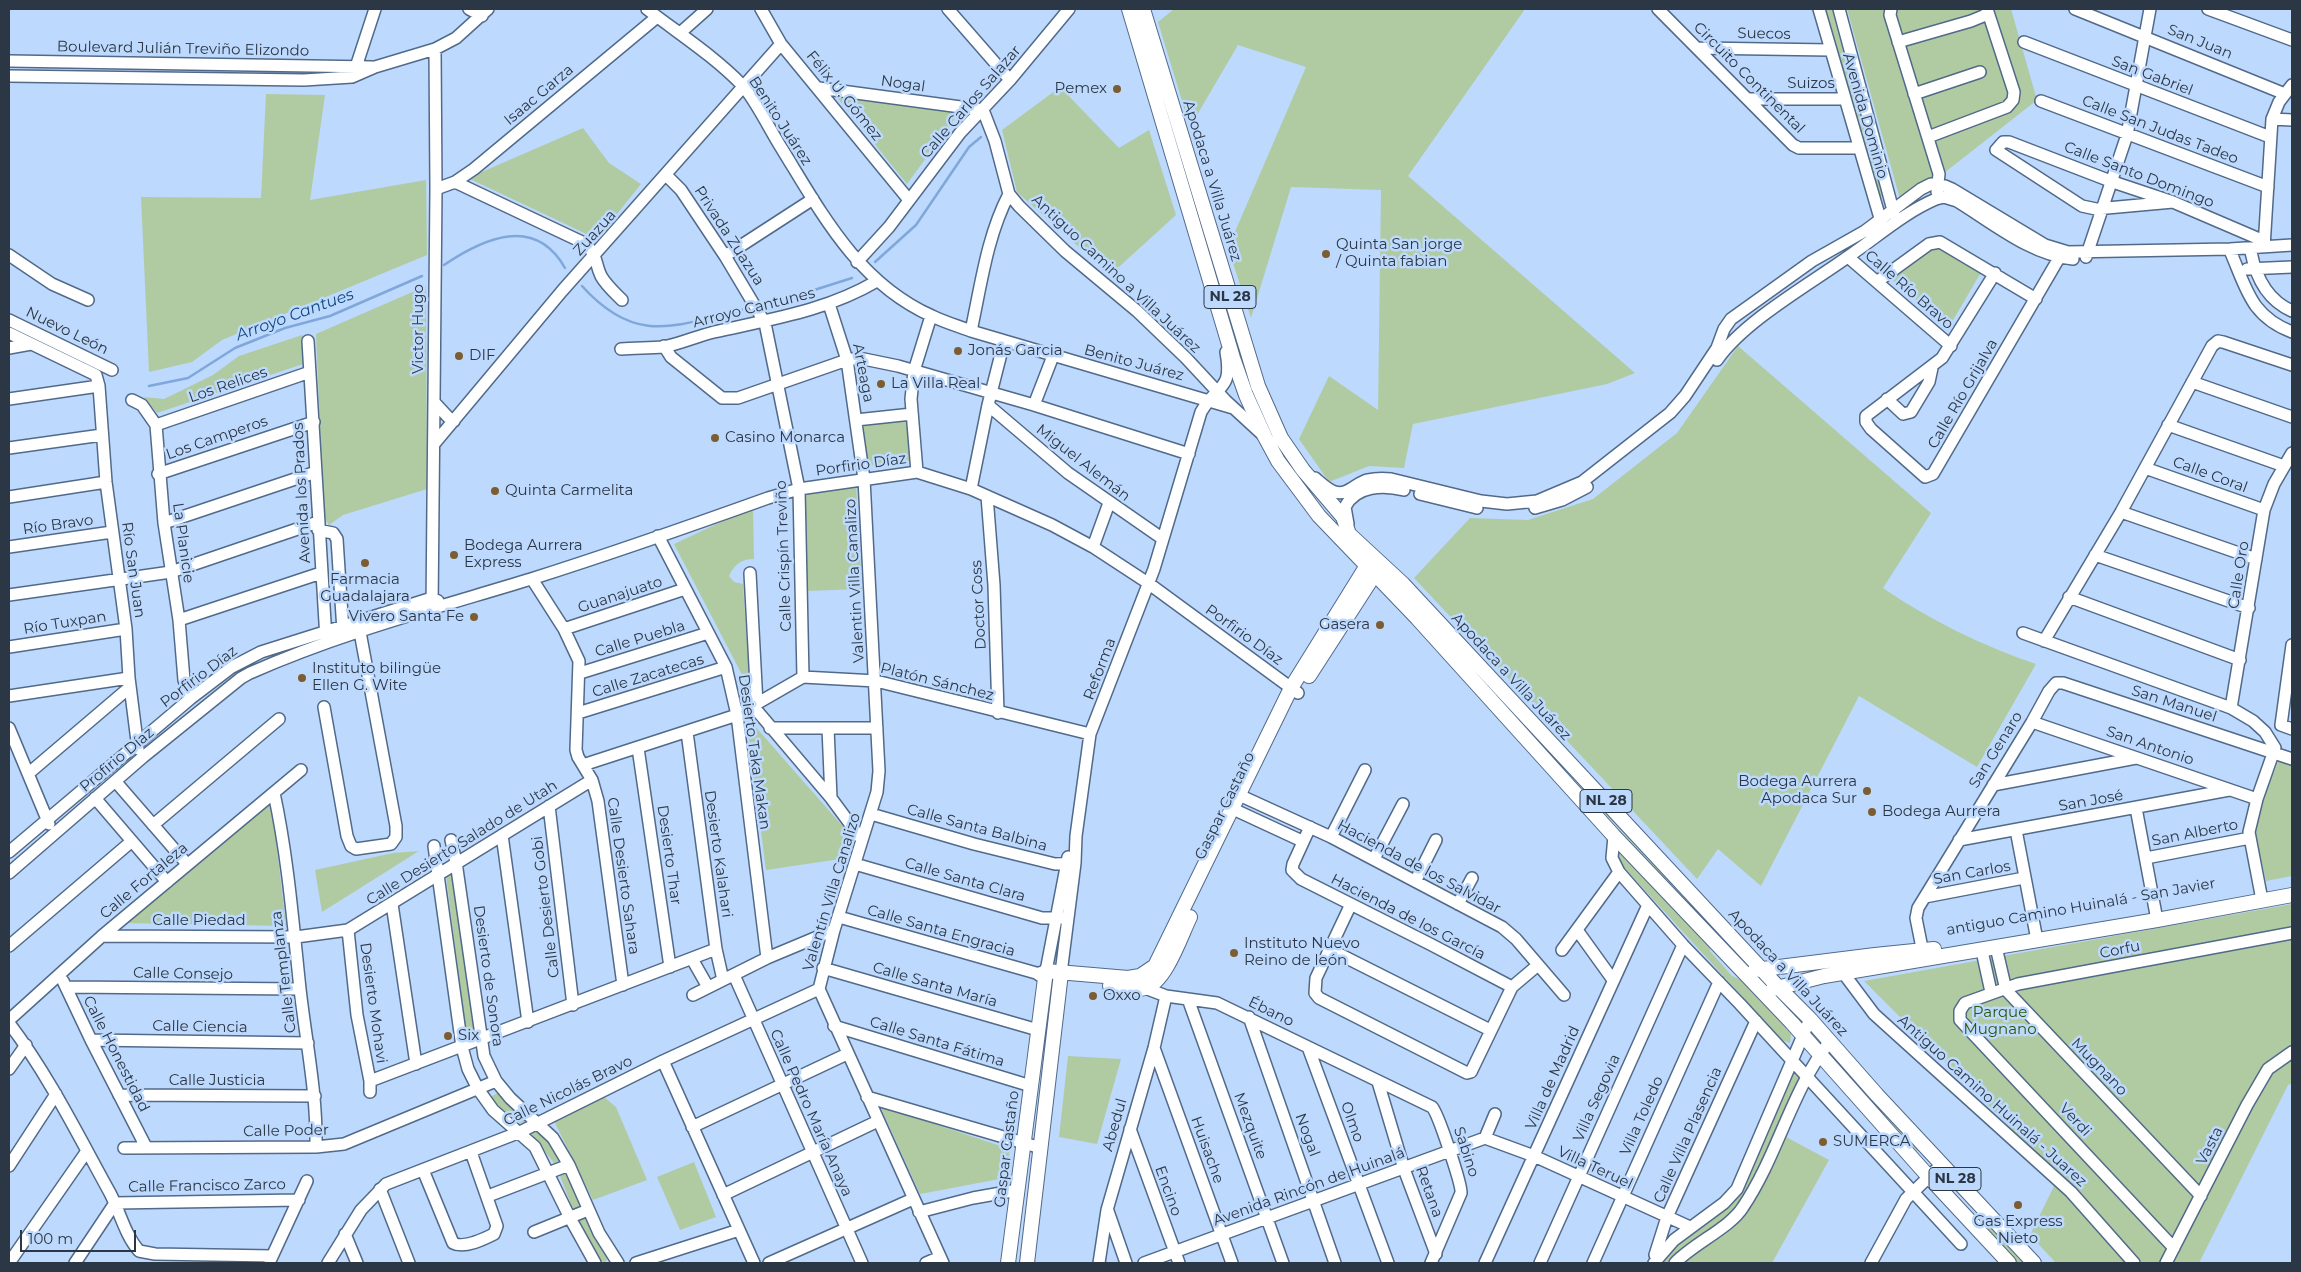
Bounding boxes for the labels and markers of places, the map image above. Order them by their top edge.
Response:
place label: Pemex [1055,80,1107,98]
marker: Pemex [1111,83,1123,95]
place label: Quinta San jorge / Quinta fabian [1336,236,1462,271]
marker: Quinta San jorge / Quinta fabian [1320,248,1332,260]
place label: Jonás Garcia [968,342,1063,360]
marker: Jonás Garcia [952,345,964,357]
place label: DIF [469,347,495,365]
marker: DIF [453,350,465,362]
place label: La Villa Real [891,375,980,393]
marker: La Villa Real [875,378,887,390]
place label: Casino Monarca [725,429,845,447]
marker: Casino Monarca [709,432,721,444]
place label: Quinta Carmelita [505,482,633,500]
marker: Quinta Carmelita [489,485,501,497]
place label: Bodega Aurrera Express [464,537,583,572]
marker: Bodega Aurrera Express [448,549,460,561]
marker: Farmacia Guadalajara [359,557,371,569]
place label: Farmacia Guadalajara [320,571,410,606]
place label: Vivero Santa Fe [349,608,464,626]
marker: Vivero Santa Fe [468,611,480,623]
place label: Gasera [1319,616,1370,634]
marker: Gasera [1374,619,1386,631]
place label: Instituto bilingüe Ellen G. Wite [312,660,441,695]
marker: Instituto bilingüe Ellen G. Wite [296,672,308,684]
place label: Bodega Aurrera Apodaca Sur [1738,773,1857,808]
marker: Bodega Aurrera Apodaca Sur [1861,785,1873,797]
place label: Bodega Aurrera [1882,803,2001,821]
marker: Bodega Aurrera [1866,806,1878,818]
place label: Instituto Nuevo Reino de león [1244,935,1360,970]
marker: Instituto Nuevo Reino de león [1228,947,1240,959]
place label: Oxxo [1103,987,1141,1005]
marker: Oxxo [1087,990,1099,1002]
place label: Six [458,1027,479,1045]
marker: Six [442,1030,454,1042]
place label: SUMERCA [1833,1133,1910,1151]
marker: SUMERCA [1817,1136,1829,1148]
marker: Gas Express Nieto [2012,1199,2024,1211]
place label: Gas Express Nieto [1973,1213,2063,1248]

